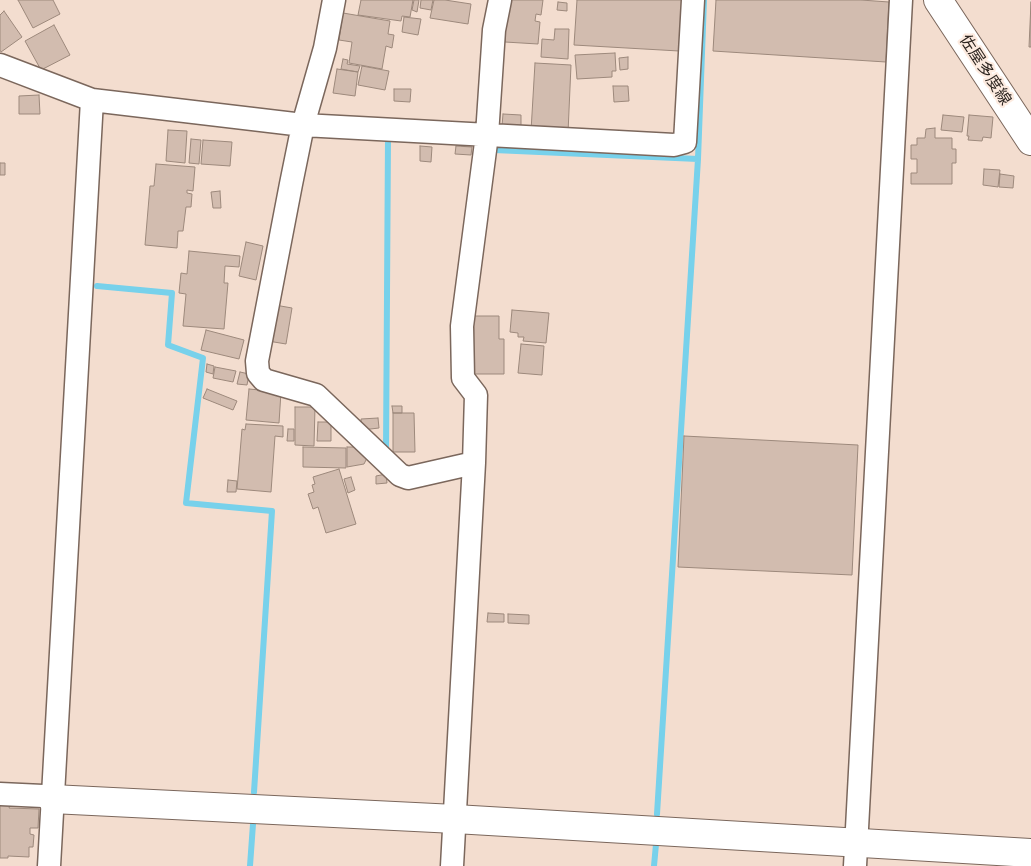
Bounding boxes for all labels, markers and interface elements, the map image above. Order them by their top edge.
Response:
street label: 佐屋多度線 [955,31,1015,109]

